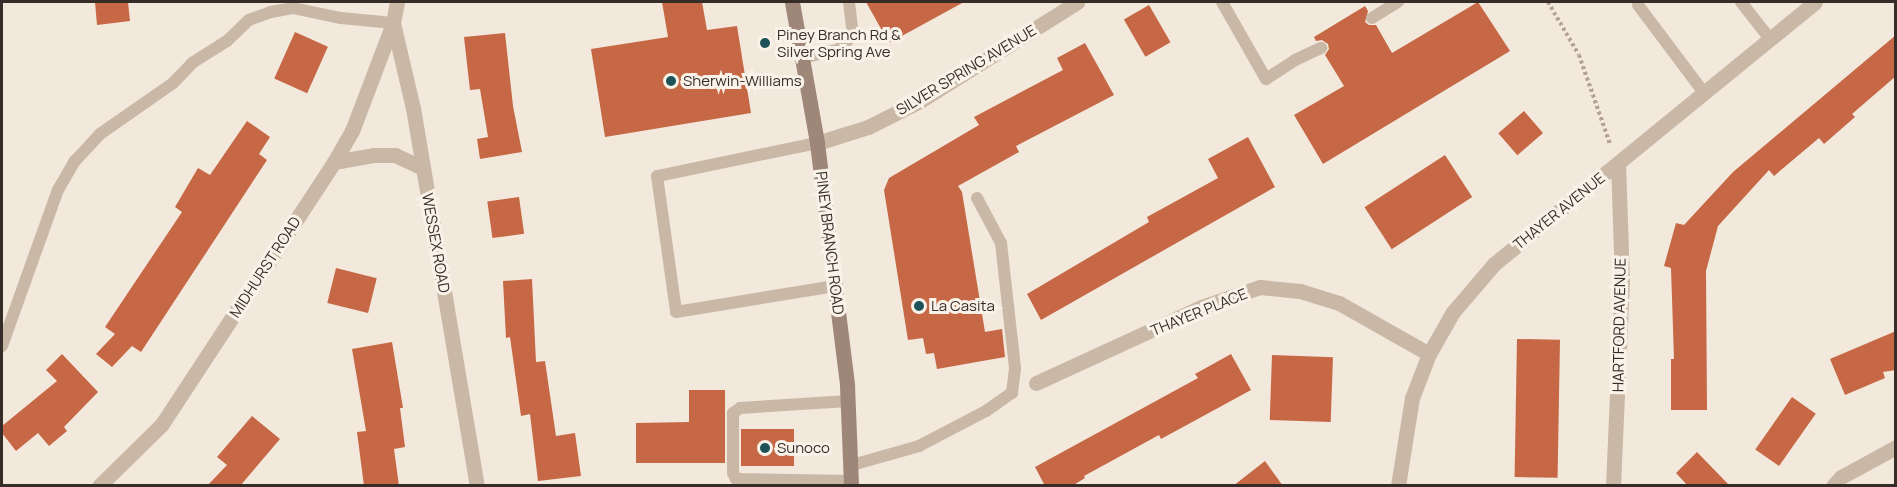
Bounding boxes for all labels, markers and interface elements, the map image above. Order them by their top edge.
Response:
street label: SILVER SPRING AVENUE [893,21,1039,119]
place label: Piney Branch Rd & Silver Spring Ave [777,25,901,60]
marker: Piney Branch Rd & Silver Spring Ave [758,36,772,50]
place label: Sherwin-Williams [683,72,802,90]
marker: Sherwin-Williams [664,74,678,88]
street label: THAYER AVENUE [1510,169,1608,253]
street label: PINEY BRANCH ROAD [812,170,848,316]
street label: WESSEX ROAD [418,192,454,294]
street label: MIDHURST ROAD [226,213,304,321]
street label: HARTFORD AVENUE [1609,258,1629,392]
street label: THAYER PLACE [1148,284,1250,340]
place label: La Casita [931,297,995,315]
marker: La Casita [912,299,926,313]
place label: Sunoco [777,439,830,457]
marker: Sunoco [758,441,772,455]

